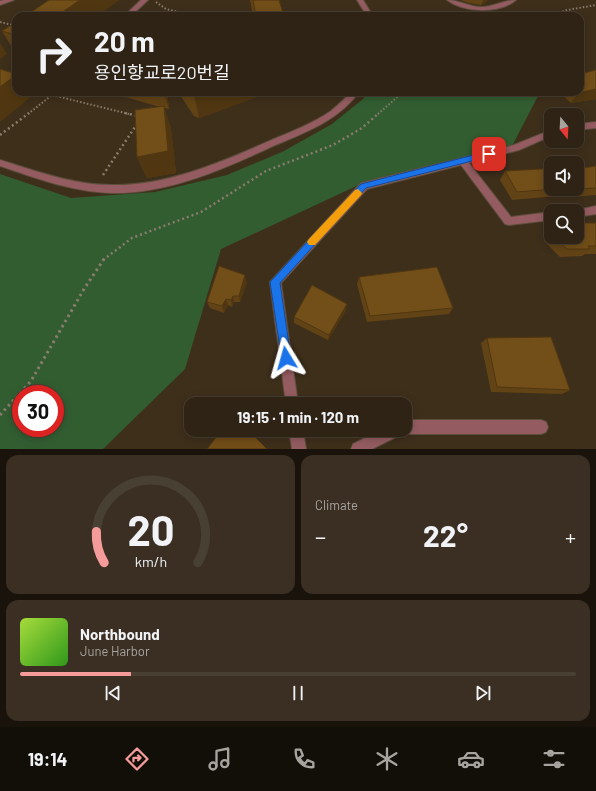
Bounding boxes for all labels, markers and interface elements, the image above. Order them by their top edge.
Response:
text: 20 m [94,24,155,58]
icon: right [28,28,80,80]
text: 용인향교로20번길 [94,61,230,83]
north arrow [544,108,584,148]
map controls [544,108,584,244]
pin [472,137,506,171]
icon: arrive [478,143,500,165]
button: sound [544,156,584,196]
button: search [544,204,584,244]
position arrow [265,337,307,379]
speed limit sign: 30 [12,385,64,437]
text: 19:15 · 1 min · 120 m [237,408,359,426]
text: Climate [315,497,358,513]
text: 20 [127,503,174,553]
text: 22° [423,517,468,553]
text: − [315,523,326,549]
text: + [565,523,576,549]
text: km/h [134,552,167,569]
text: Northbound [80,625,160,643]
text: June Harbor [80,643,150,659]
icon: previous [102,682,124,704]
icon: pause [287,682,309,704]
icon: next [472,682,494,704]
icon: directions [123,745,151,773]
icon: music [206,745,234,773]
icon: phone [290,745,318,773]
icon: climate [373,745,401,773]
icon: car [457,745,485,773]
icon: filters [540,745,568,773]
text: 19:14 [28,748,67,770]

